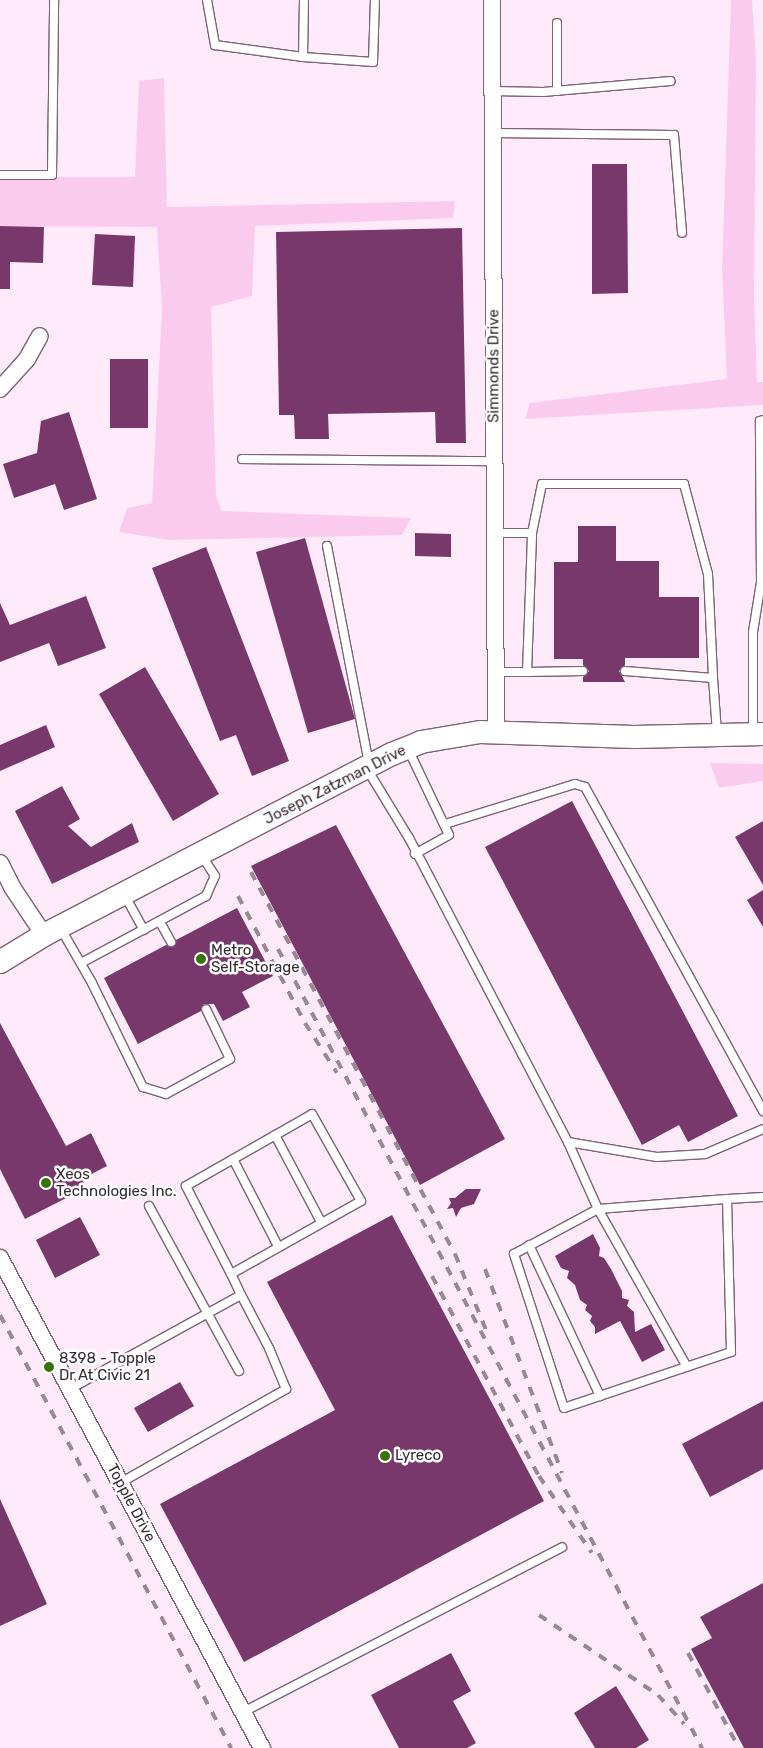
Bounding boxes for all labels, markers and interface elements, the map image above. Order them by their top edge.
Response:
street label: Simmonds Drive [485,309,503,423]
street label: Joseph Zatzman Drive [261,741,409,829]
place label: Metro Self-Storage [211,941,300,976]
marker: Metro Self-Storage [195,953,207,965]
place label: Xeos Technologies Inc. [56,1165,177,1200]
marker: Xeos Technologies Inc. [40,1177,52,1189]
place label: 8398 - Topple Dr At Civic 21 [59,1349,156,1384]
marker: 8398 - Topple Dr At Civic 21 [43,1361,55,1373]
place label: Lyreco [395,1447,441,1465]
marker: Lyreco [379,1450,391,1462]
street label: Topple Drive [103,1461,159,1545]

